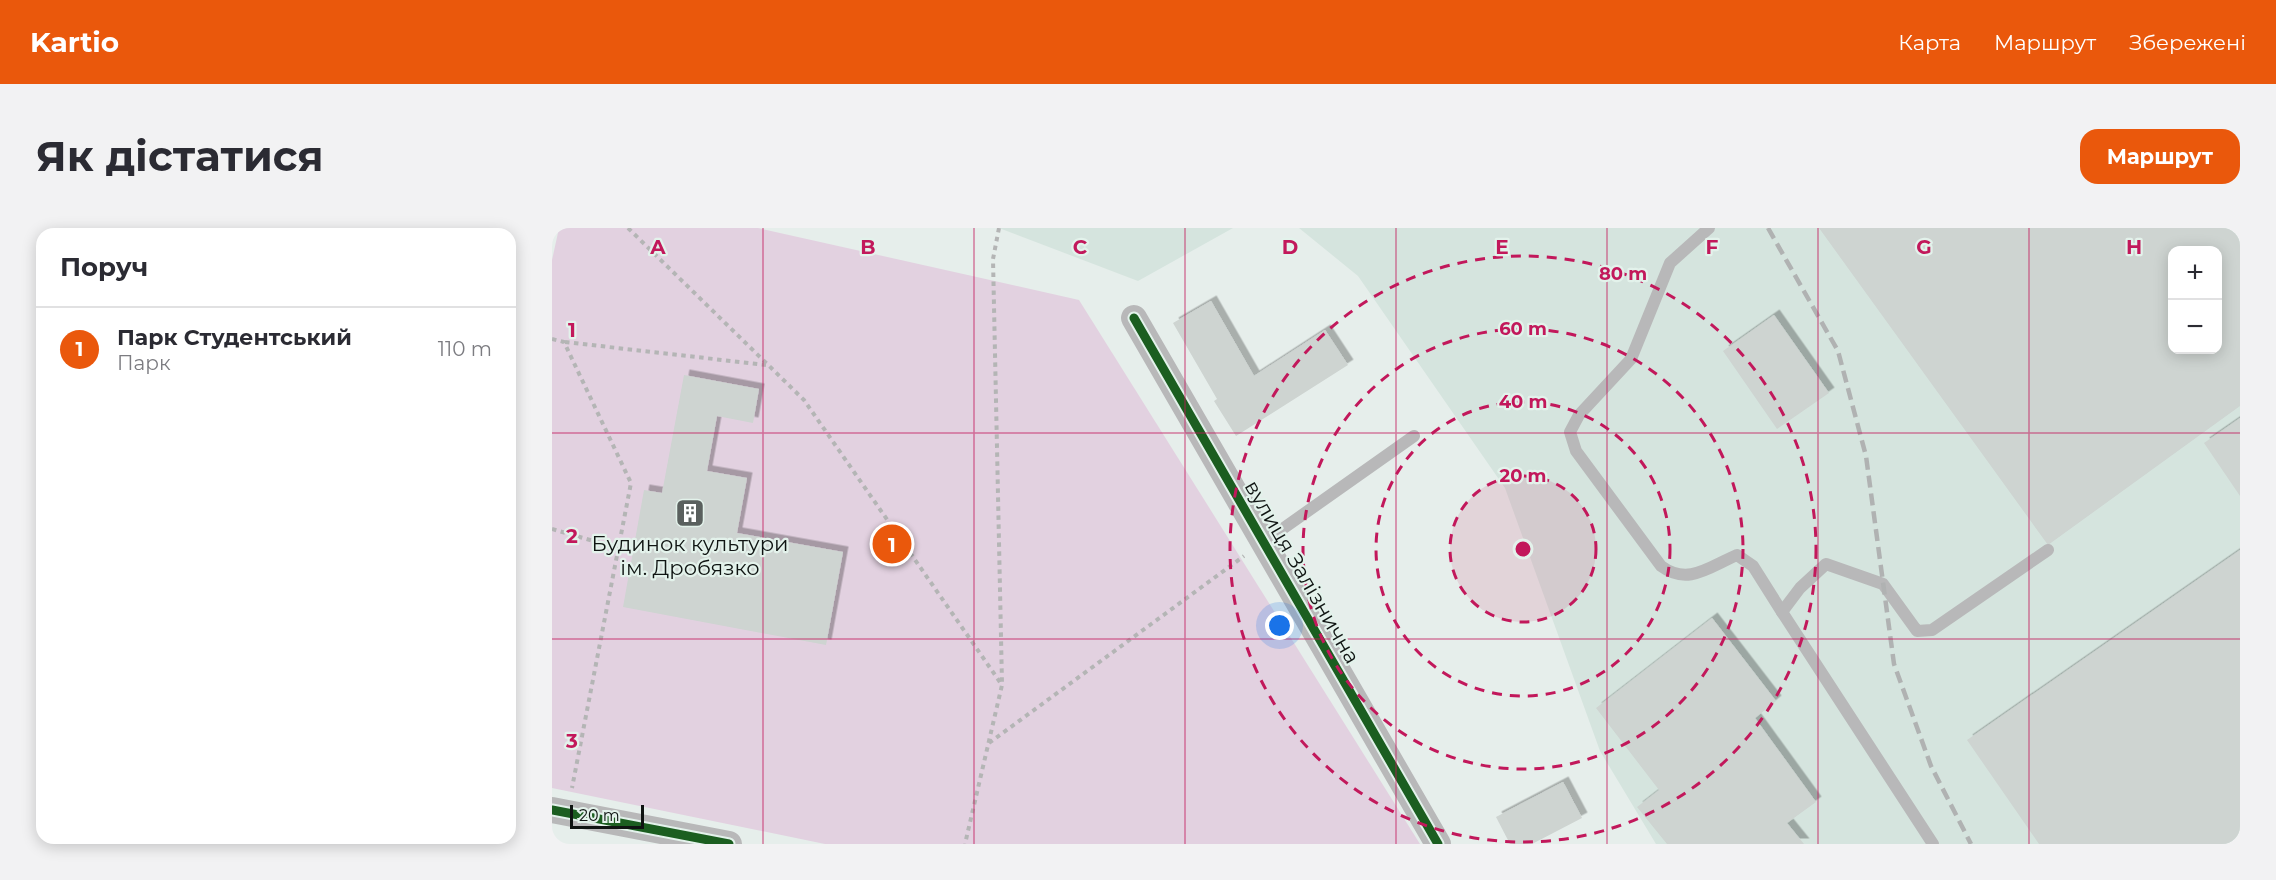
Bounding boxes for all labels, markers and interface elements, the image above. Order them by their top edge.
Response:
text: Kartio [30,25,119,59]
text: Карта [1898,30,1961,55]
text: Маршрут [1994,30,2096,55]
text: Збережені [2129,30,2246,55]
button: Маршрут [2080,129,2240,184]
text: Як дістатися [36,130,324,182]
text: A [649,235,666,259]
text: B [860,235,876,259]
text: C [1073,235,1088,259]
text: D [1282,235,1298,259]
text: E [1495,235,1509,259]
text: F [1706,235,1719,259]
text: G [1916,235,1932,259]
text: H [2126,235,2142,259]
map controls [2168,246,2222,354]
button: + [2168,246,2222,300]
text: Поруч [60,251,148,283]
text: 80 m [1599,263,1647,285]
button: − [2168,300,2222,354]
text: 1 [568,318,576,342]
text: 60 m [1499,318,1547,340]
text: Парк Студентський [117,324,352,351]
text: 1 [76,337,83,361]
text: 110 m [438,337,492,361]
text: Парк [117,351,171,375]
text: 40 m [1499,391,1547,413]
text: 20 m [1500,465,1546,487]
street label: вулиця Залізнична [1240,476,1365,668]
building icon: Будинок культури ім. Дробязко [674,497,706,529]
pin: 1 [872,522,912,566]
text: 2 [566,524,578,548]
place label: Будинок культури ім. Дробязко [591,531,789,580]
centre of rings [1513,539,1533,559]
your location [1265,611,1294,640]
text: 3 [565,729,578,753]
scale bar [570,802,644,830]
text: 20 m [579,806,620,825]

